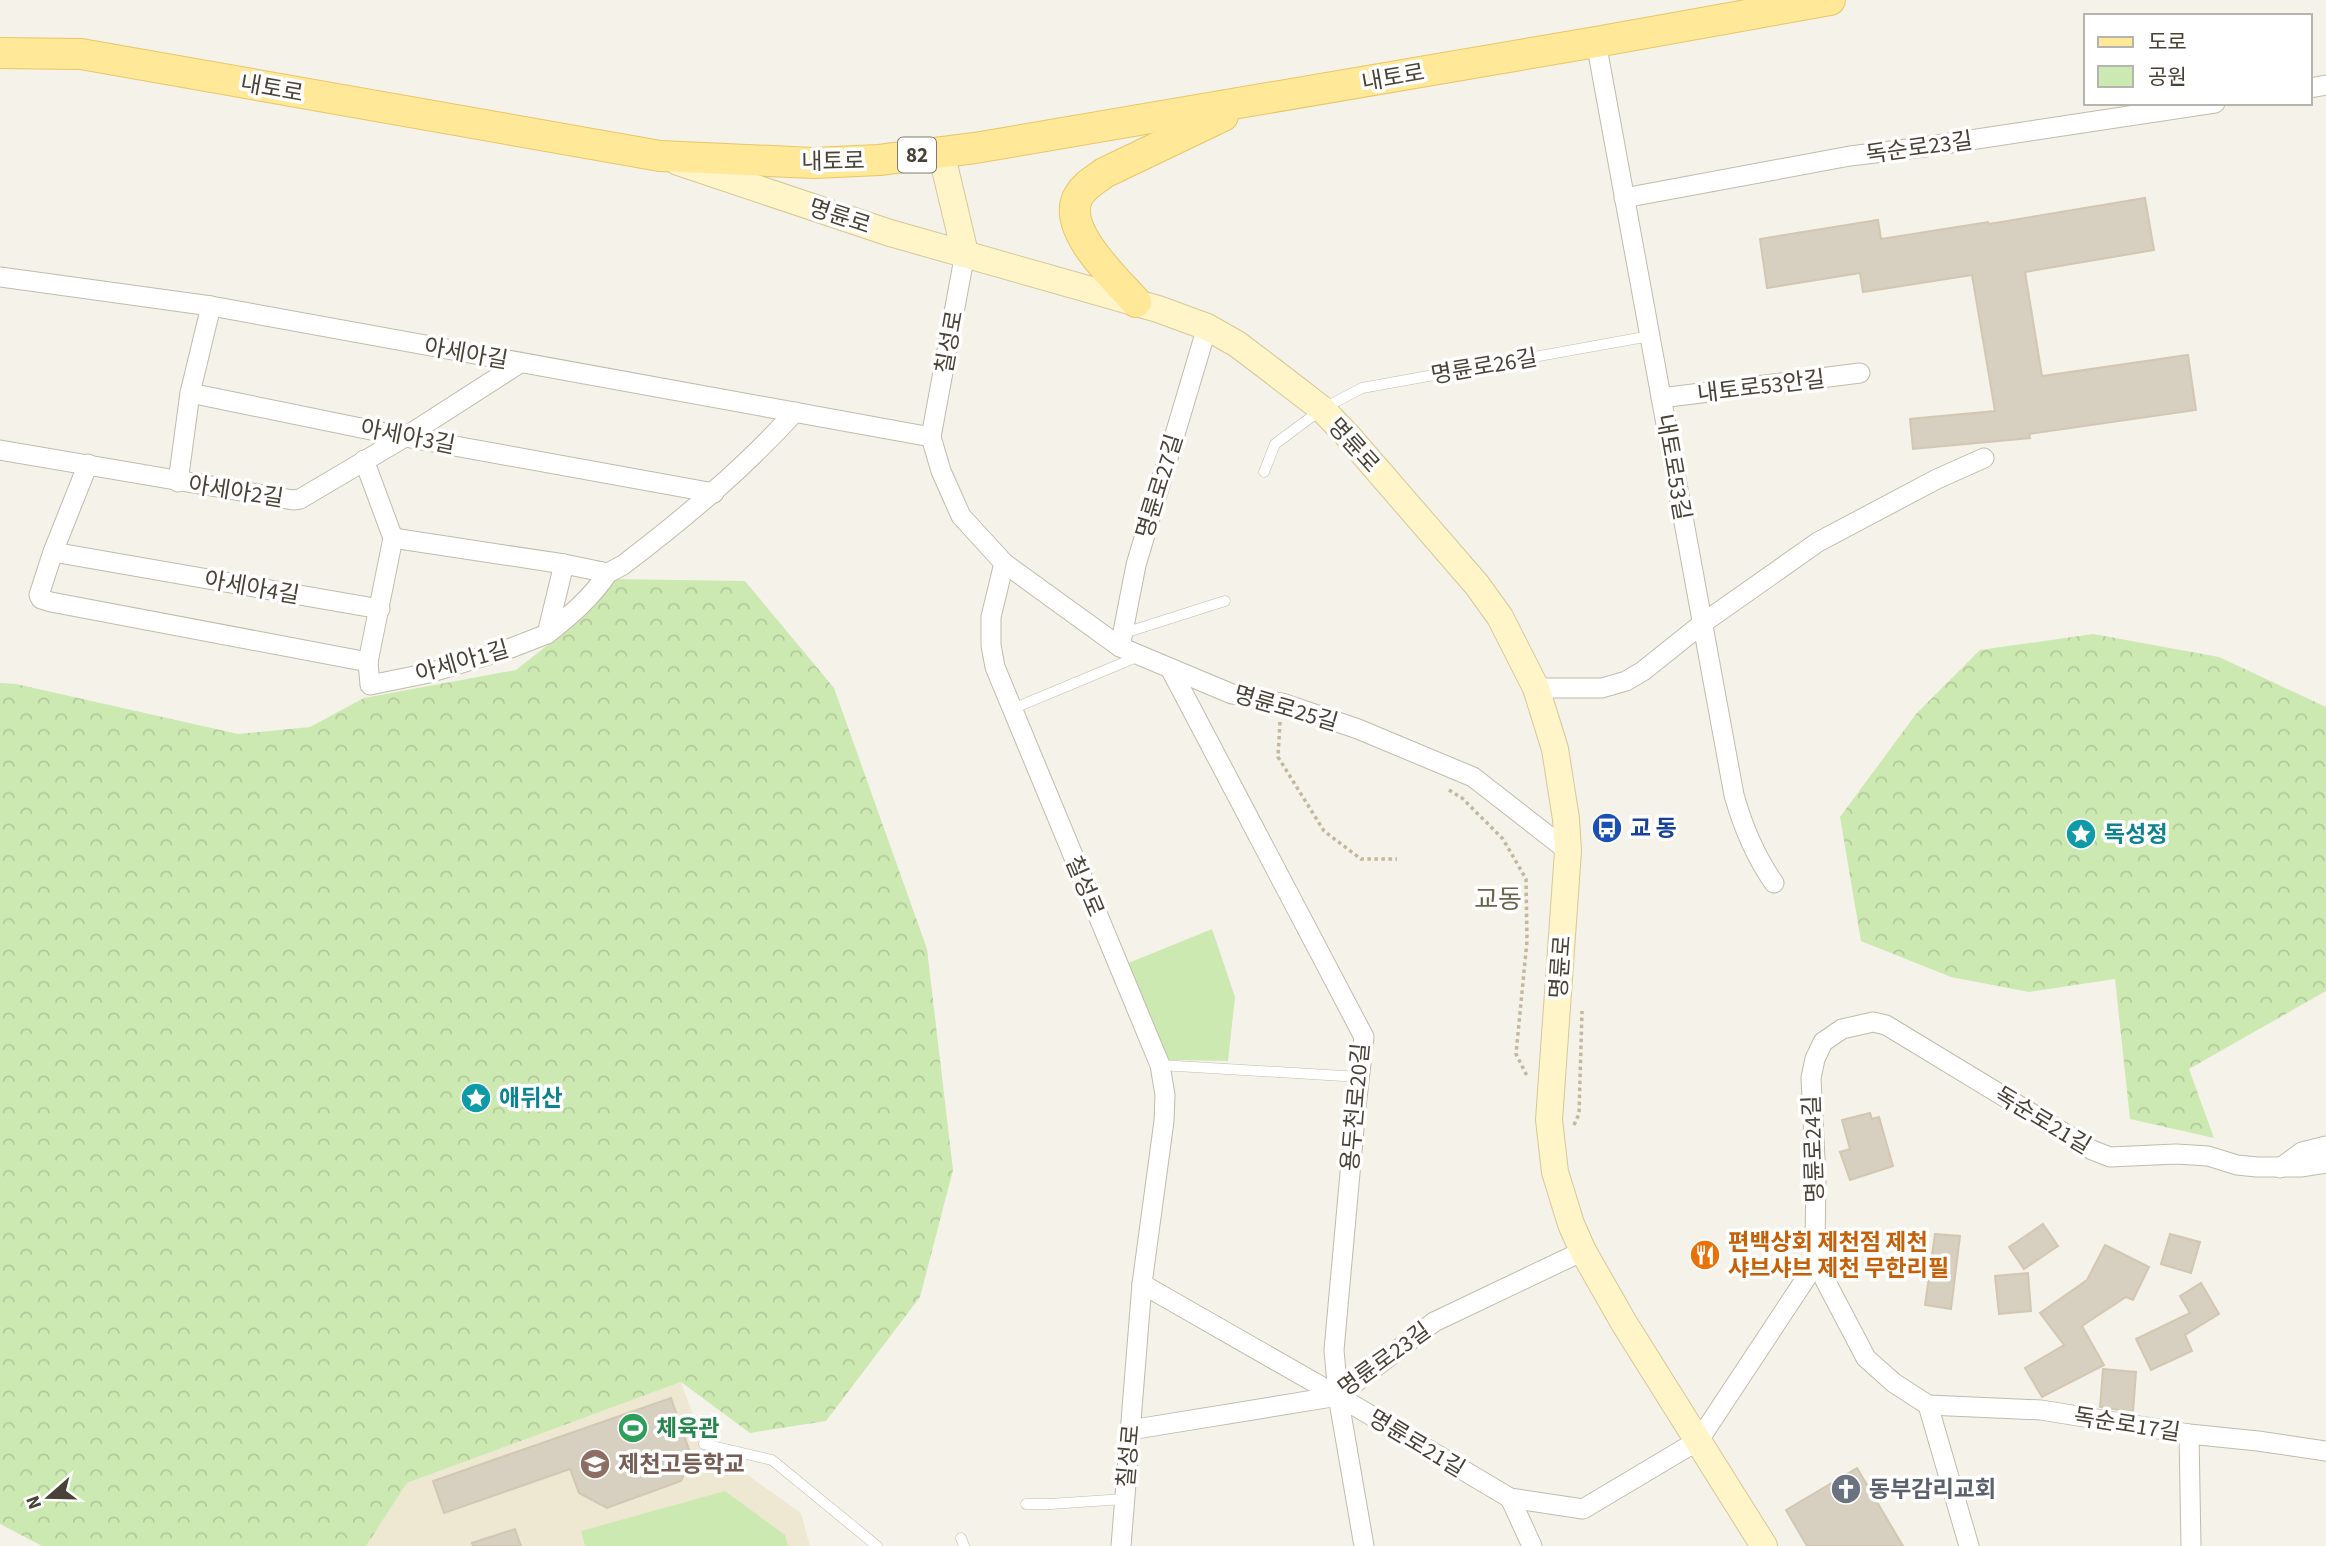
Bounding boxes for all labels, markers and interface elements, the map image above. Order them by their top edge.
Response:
legend [2084,14,2312,105]
text: 도로 [2148,27,2187,57]
street label: 내토로 [1359,56,1427,99]
text: 공원 [2148,62,2187,92]
street label: 내토로 [238,67,306,110]
street label: 독순로23길 [1864,124,1975,171]
road number: 82 [898,138,936,172]
street label: 내토로 [801,144,865,179]
street label: 명륜로 [805,191,875,242]
street label: 칠성로 [928,308,971,376]
street label: 아세아길 [421,330,510,377]
street label: 명륜로26길 [1428,341,1540,392]
street label: 내토로53안길 [1695,362,1827,411]
street label: 아세아3길 [358,411,458,462]
street label: 명륜로 [1320,411,1387,480]
street label: 내토로53길 [1648,411,1699,523]
street label: 명륜로27길 [1128,430,1191,542]
street label: 아세아2길 [186,468,286,515]
street label: 아세아4길 [202,563,302,612]
street label: 아세아1길 [411,632,513,691]
street label: 명륜로25길 [1230,678,1342,739]
bus stop icon: 교 동 [1590,811,1624,845]
place label: 교 동 [1630,812,1677,845]
place icon: 독성정 [2064,817,2098,851]
place label: 독성정 [2104,818,2167,851]
street label: 칠성로 [1057,851,1112,922]
district label: 교동 [1474,881,1522,918]
street label: 명륜로 [1542,934,1579,1000]
street label: 용두천로20길 [1333,1042,1378,1173]
street label: 독순로21길 [1988,1079,2097,1162]
place icon: 애뒤산 [459,1081,493,1115]
place label: 애뒤산 [499,1082,562,1115]
street label: 명륜로24길 [1795,1095,1832,1203]
place label: 편백상회 제천점 제천 샤브샤브 제천 무한리필 [1728,1226,1949,1285]
restaurant icon: 편백상회 제천점 제천 샤브샤브 제천 무한리필 [1688,1238,1722,1272]
street label: 명륜로23길 [1331,1314,1437,1404]
street label: 독순로17길 [2071,1400,2183,1449]
street label: 명륜로21길 [1362,1402,1471,1485]
sports icon: 체육관 [616,1411,650,1445]
place label: 체육관 [656,1412,719,1445]
street label: 칠성로 [1109,1423,1148,1489]
school or university icon: 제천고등학교 [578,1447,612,1481]
place label: 제천고등학교 [618,1448,745,1481]
north arrow [14,1462,84,1532]
church icon: 동부감리교회 [1829,1472,1863,1506]
place label: 동부감리교회 [1869,1473,1996,1506]
text: N [20,1492,49,1513]

